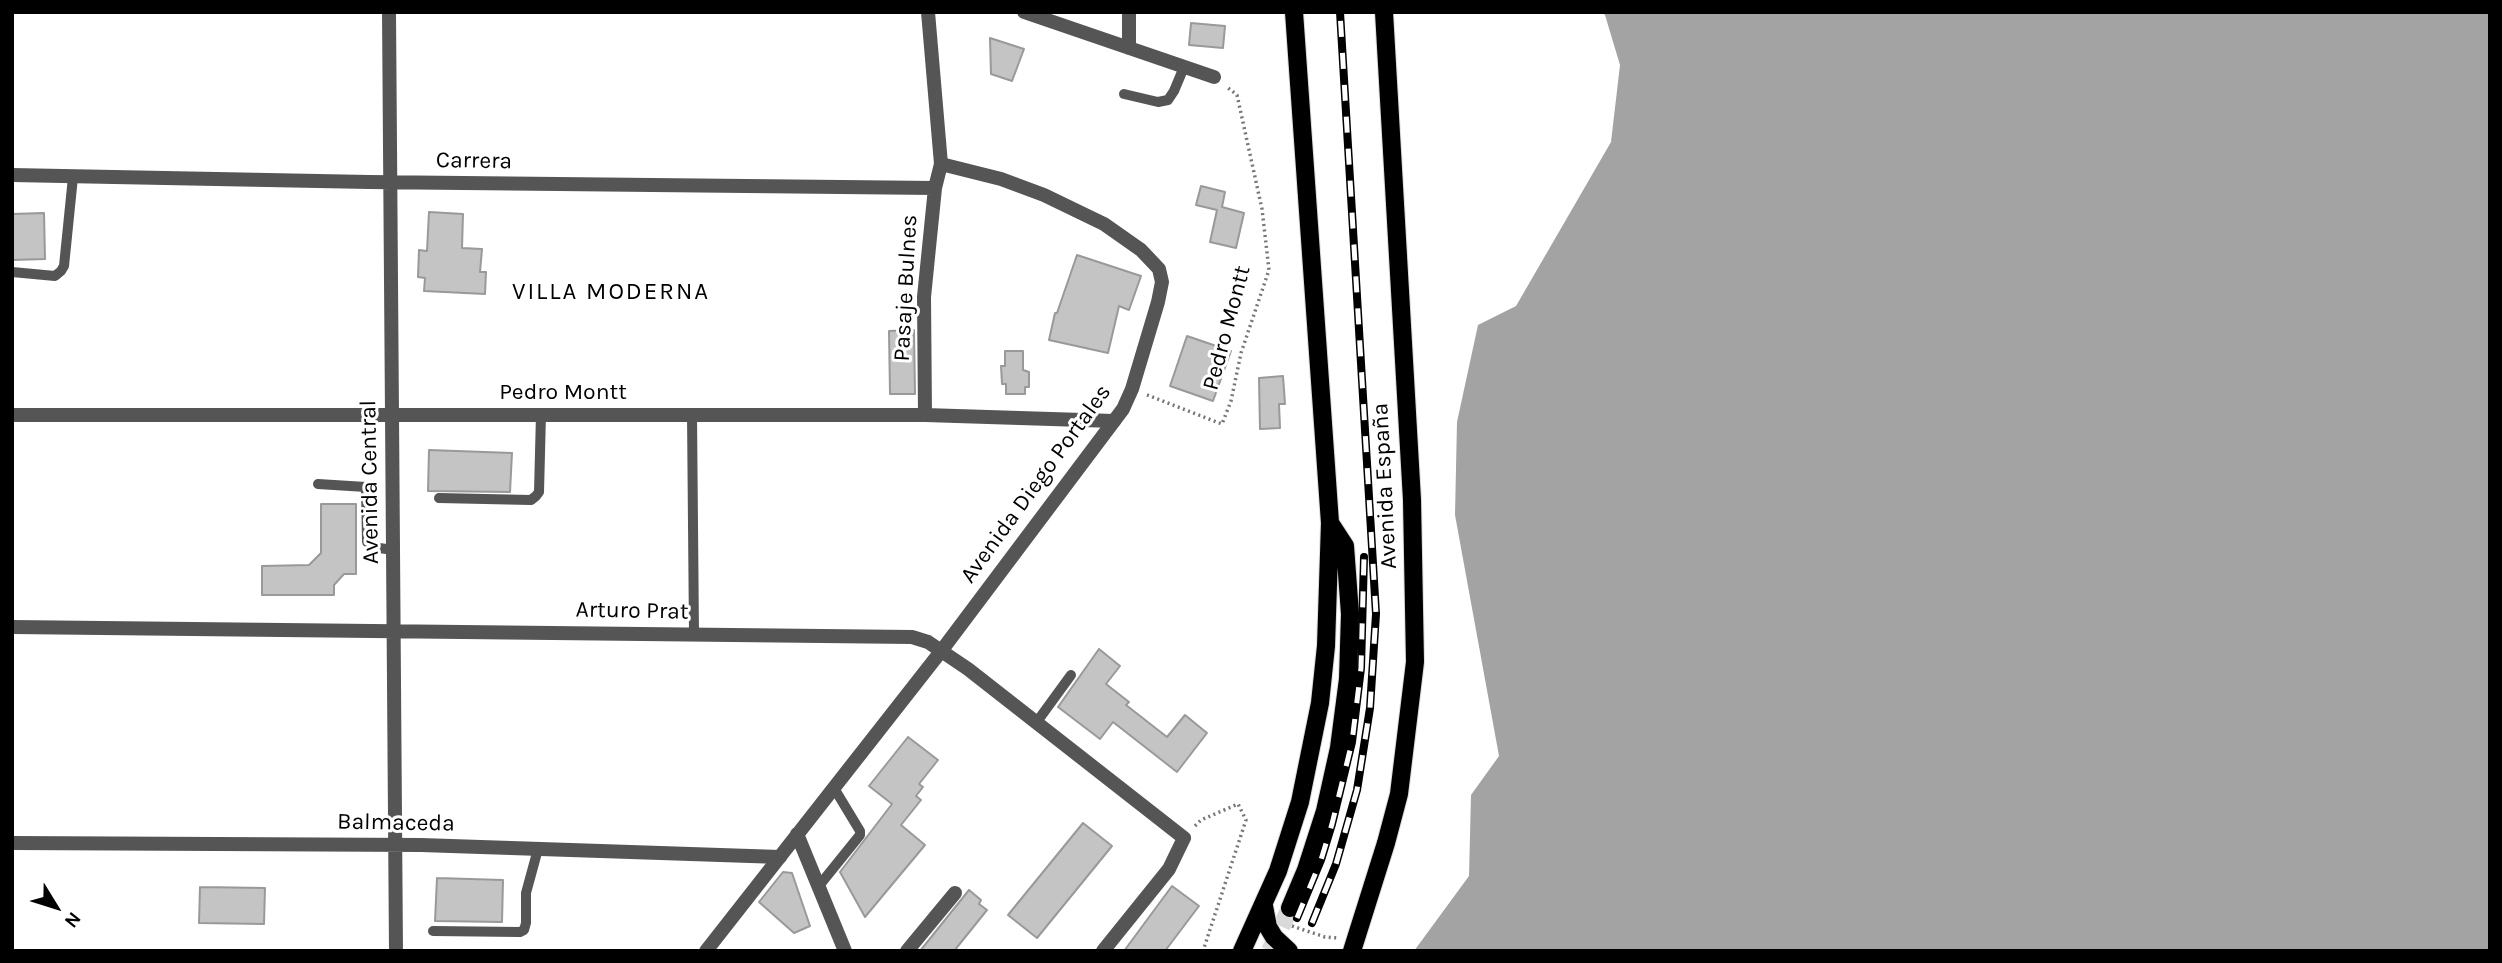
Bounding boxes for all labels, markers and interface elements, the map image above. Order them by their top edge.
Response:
street label: Carrera [436,147,512,175]
street label: Pasaje Bulnes [888,214,924,362]
street label: Pedro Montt [1197,263,1257,393]
district label: VILLA MODERNA [514,278,708,306]
street label: Pedro Montt [499,378,627,406]
street label: Avenida Diego Portales [955,379,1117,589]
street label: Avenida Central [355,400,385,564]
street label: Avenida España [1367,402,1403,570]
street label: Arturo Prat [575,596,689,626]
street label: Balmaceda [337,808,455,838]
north arrow [21,872,91,942]
text: N [60,908,85,932]

